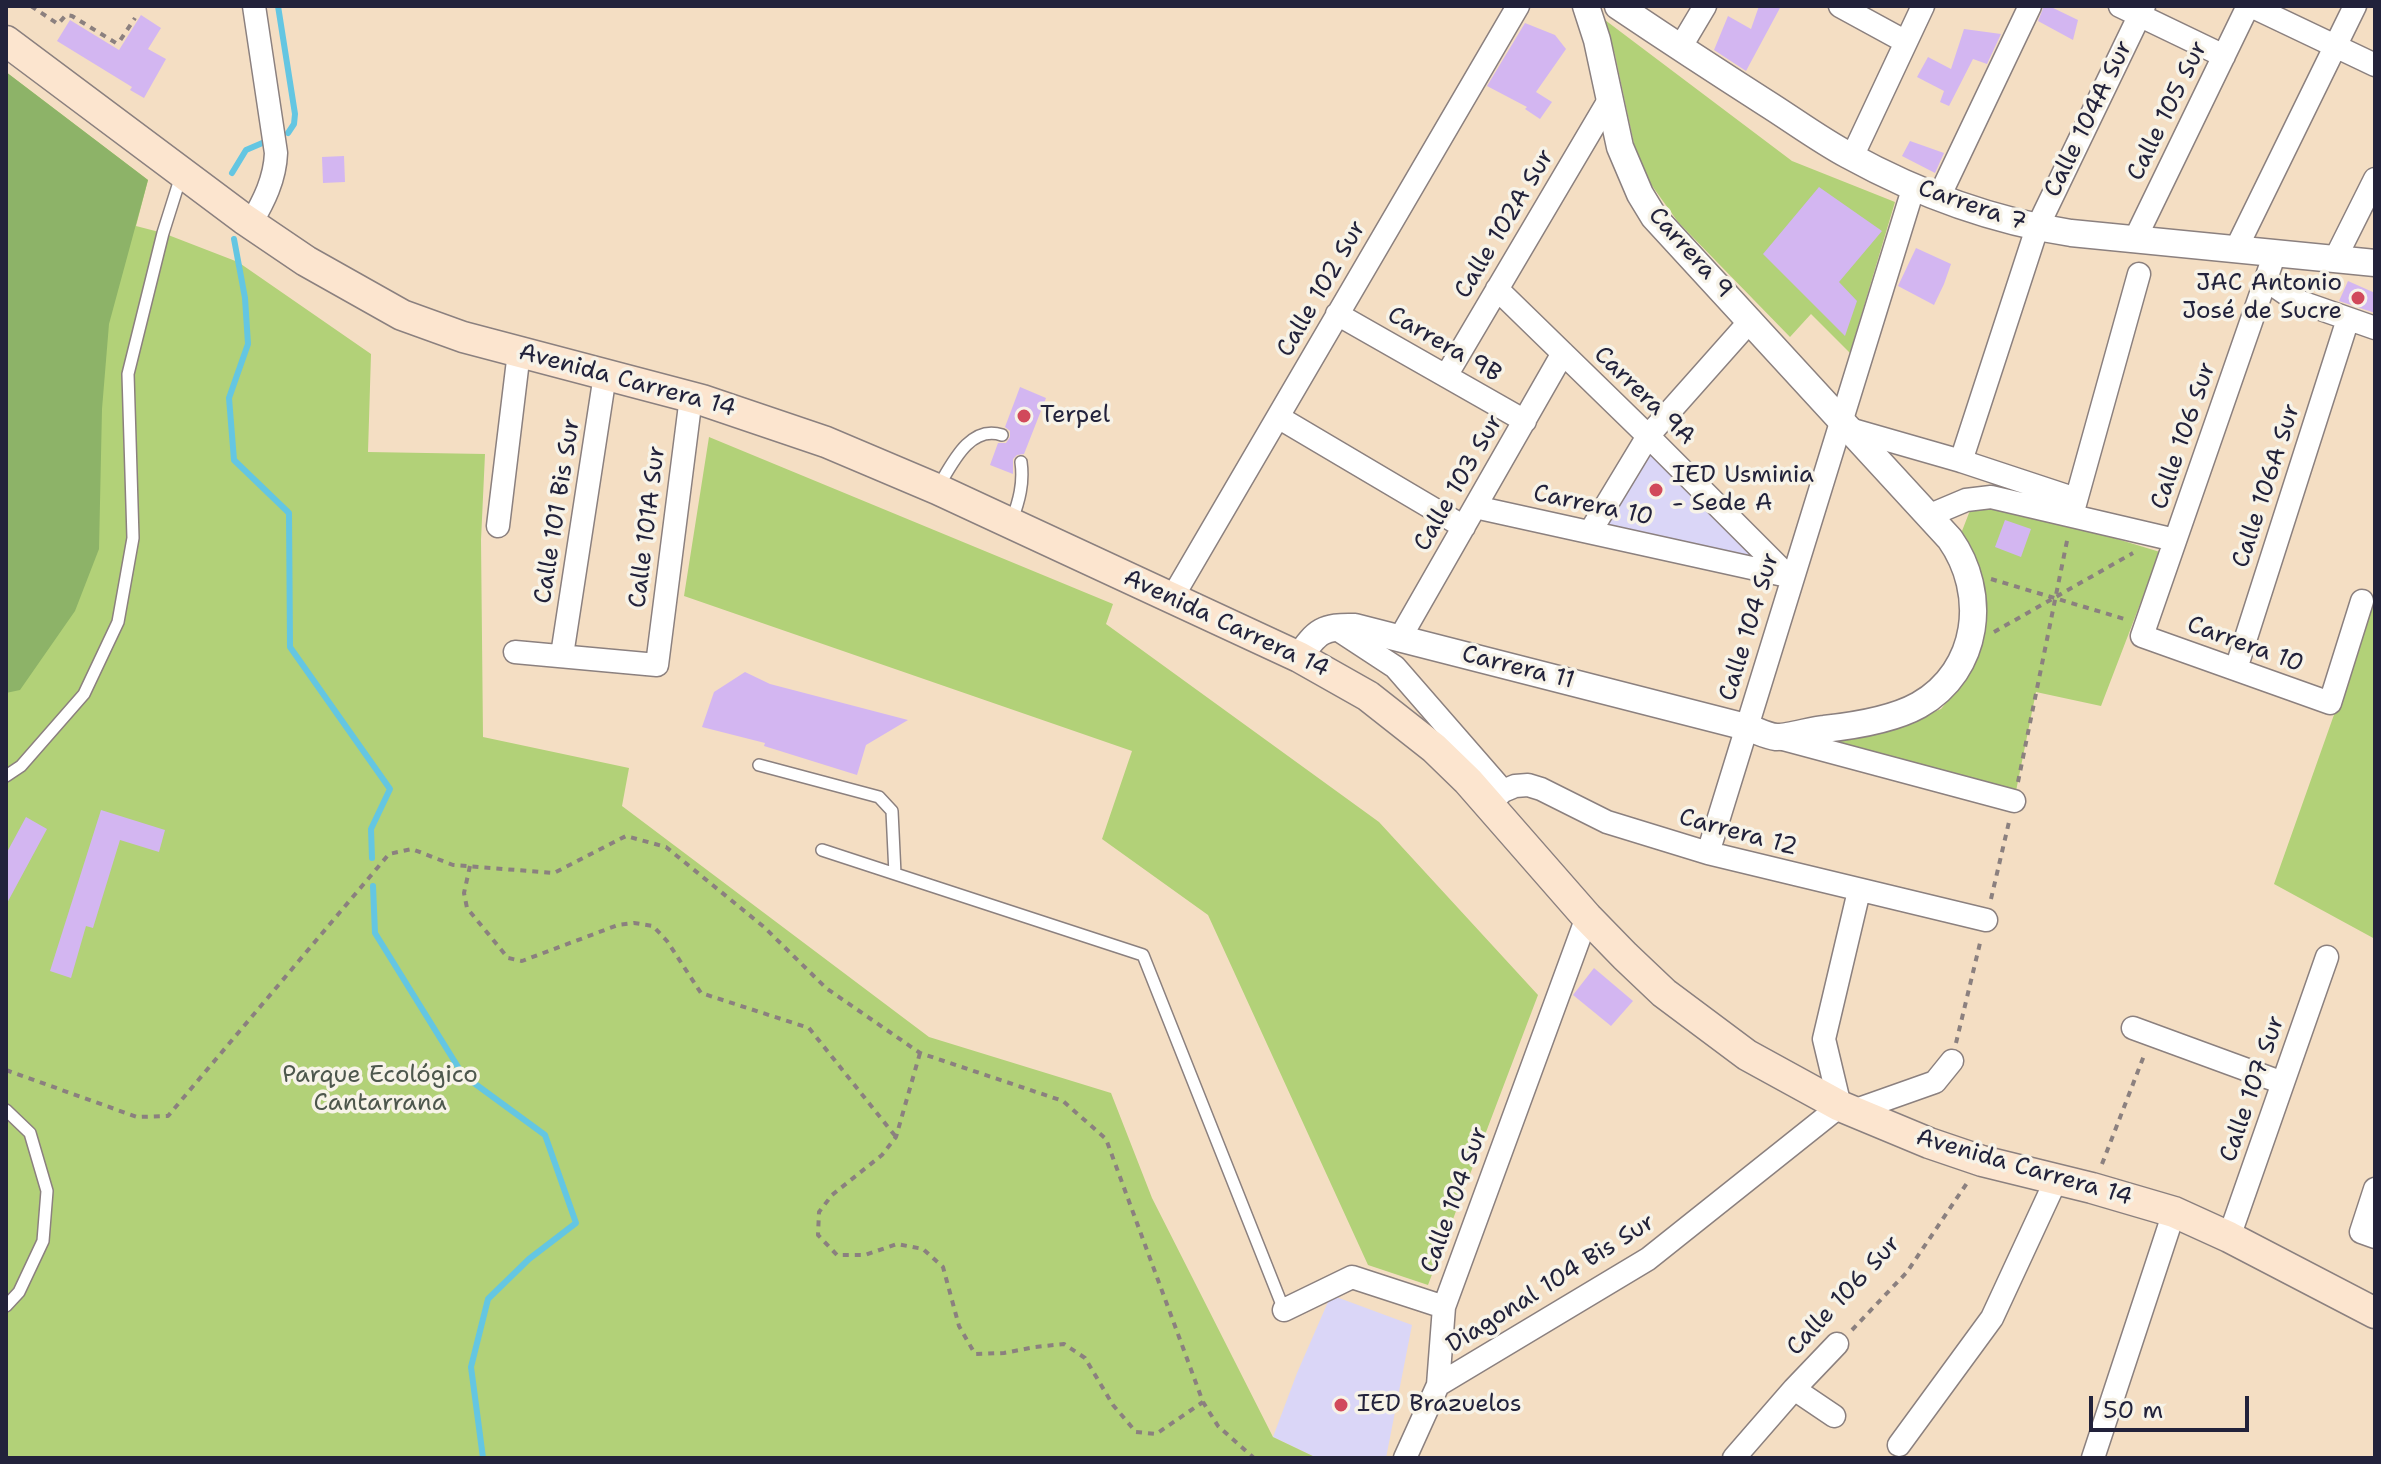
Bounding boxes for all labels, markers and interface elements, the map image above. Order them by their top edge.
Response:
street label: Calle 104A Sur [2039,36,2139,202]
street label: Calle 105 Sur [2122,36,2214,186]
street label: Calle 102A Sur [1449,144,1561,304]
street label: Carrera 7 [1914,174,2030,238]
street label: Carrera 9 [1642,202,1738,304]
street label: Calle 102 Sur [1271,216,1373,362]
place label: JAC Antonio José de Sucre [2182,270,2342,326]
marker: JAC Antonio José de Sucre [2349,289,2367,307]
street label: Carrera 9B [1382,301,1506,389]
street label: Avenida Carrera 14 [515,338,739,424]
street label: Carrera 9A [1587,341,1701,451]
street label: Calle 106 Sur [2145,359,2223,513]
street label: Calle 106A Sur [2227,400,2307,572]
place label: Terpel [1040,402,1110,430]
marker: Terpel [1015,407,1033,425]
street label: Calle 103 Sur [1408,410,1510,556]
street label: Calle 101 Bis Sur [529,416,587,606]
street label: Calle 101A Sur [624,444,672,610]
place label: IED Usminia - Sede A [1672,462,1814,518]
street label: Carrera 10 [1530,479,1656,533]
marker: IED Usminia - Sede A [1647,481,1665,499]
street label: Calle 104 Sur [1714,549,1786,705]
street label: Avenida Carrera 14 [1119,564,1333,684]
street label: Carrera 10 [2183,611,2307,679]
street label: Carrera 11 [1459,640,1577,696]
street label: Carrera 12 [1676,803,1800,863]
street label: Calle 107 Sur [2214,1012,2292,1166]
park label: Parque Ecológico Cantarrana [282,1062,478,1118]
street label: Calle 104 Sur [1415,1123,1495,1277]
street label: Avenida Carrera 14 [1913,1123,2135,1213]
street label: Diagonal 104 Bis Sur [1442,1208,1660,1360]
street label: Calle 106 Sur [1781,1230,1907,1362]
scale bar [2093,1380,2253,1430]
place label: IED Brazuelos [1357,1391,1522,1419]
text: 50 m [2103,1394,2163,1426]
marker: IED Brazuelos [1332,1396,1350,1414]

